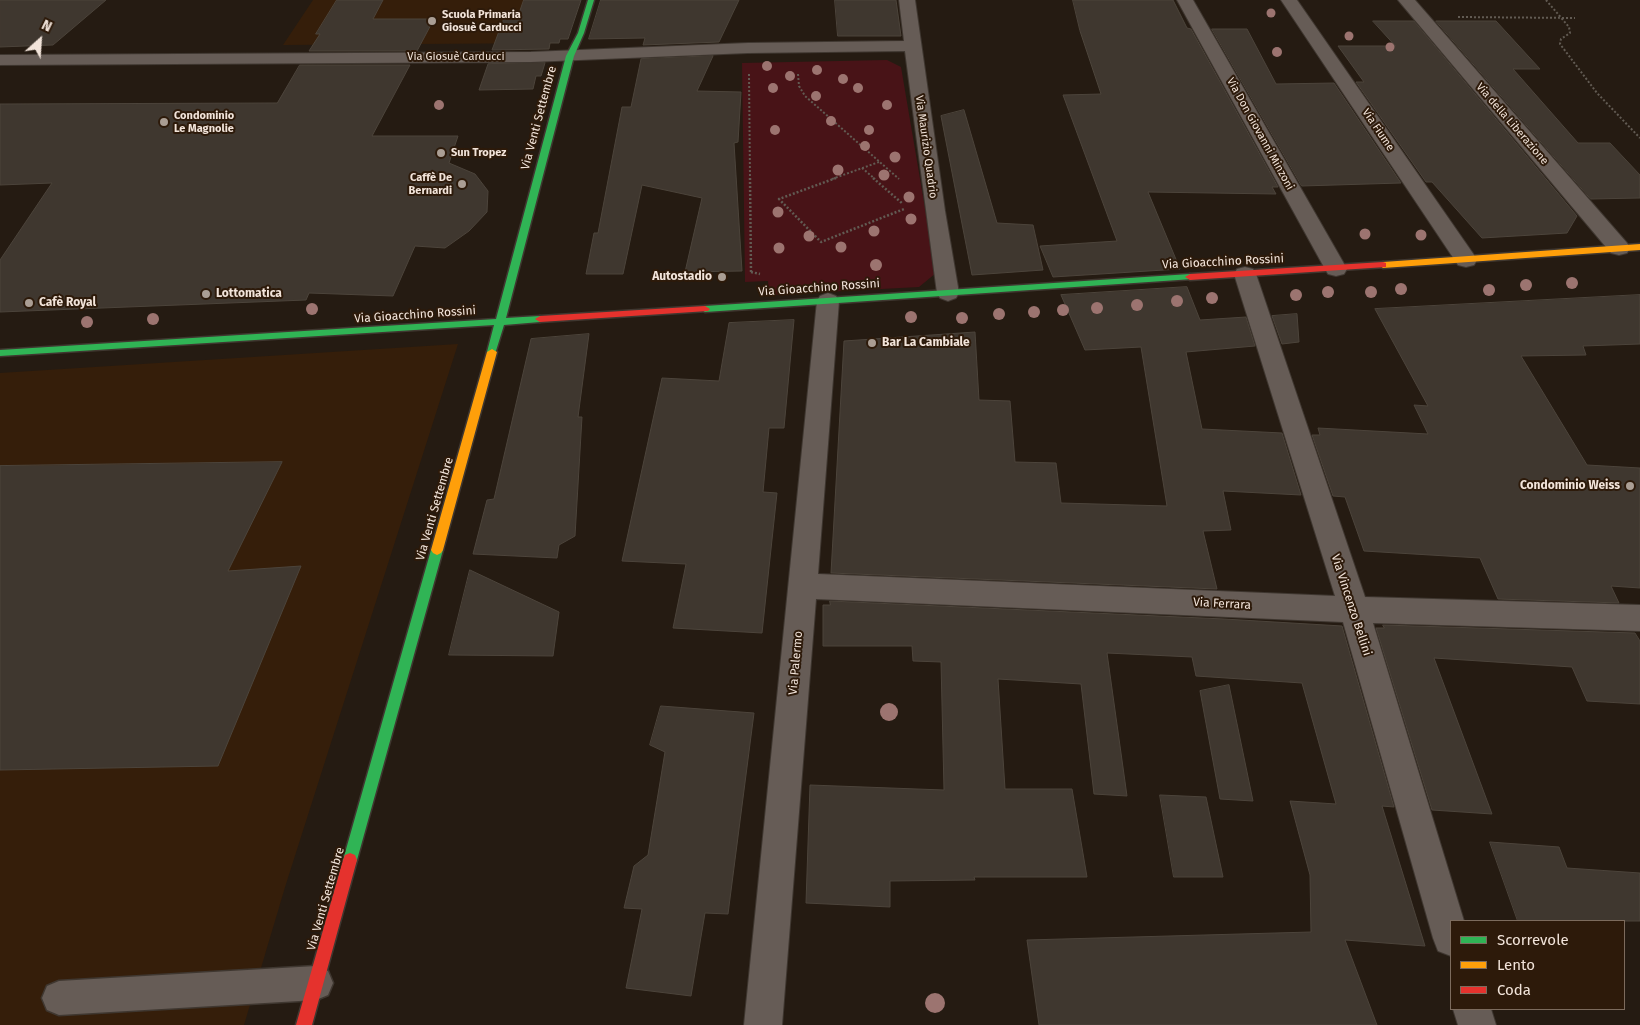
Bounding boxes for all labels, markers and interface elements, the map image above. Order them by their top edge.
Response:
place label: Scuola Primaria Giosuè Carducci [442,8,522,34]
north arrow [15,15,65,65]
marker: Scuola Primaria Giosuè Carducci [426,15,438,27]
text: N [39,16,55,36]
street label: Via Giosuè Carducci [407,50,505,64]
street label: Via Venti Settembre [518,64,560,172]
street label: Via Don Giovanni Minzoni [1224,76,1296,192]
street label: Via della Liberazione [1473,81,1551,167]
street label: Via Maurizio Quadrio [912,95,940,199]
street label: Via Fiume [1359,106,1397,154]
place label: Condominio Le Magnolie [174,109,234,135]
marker: Condominio Le Magnolie [158,116,170,128]
place label: Sun Tropez [451,146,506,160]
marker: Sun Tropez [435,147,447,159]
place label: Caffè De Bernardi [409,171,452,197]
marker: Caffè De Bernardi [456,178,468,190]
street label: Via Gioacchino Rossini [1162,252,1284,272]
place label: Autostadio [652,270,712,284]
marker: Autostadio [716,271,728,283]
street label: Via Gioacchino Rossini [758,277,880,299]
place label: Lottomatica [216,287,282,301]
marker: Lottomatica [200,288,212,300]
place label: Cafè Royal [39,296,96,310]
marker: Cafè Royal [23,297,35,309]
street label: Via Gioacchino Rossini [354,304,476,326]
place label: Bar La Cambiale [882,336,970,350]
marker: Bar La Cambiale [866,337,878,349]
street label: Via Venti Settembre [413,456,457,562]
place label: Condominio Weiss [1520,479,1620,493]
marker: Condominio Weiss [1624,480,1636,492]
street label: Via Vincenzo Bellini [1328,552,1374,658]
street label: Via Ferrara [1193,595,1251,613]
street label: Via Palermo [786,630,806,696]
street label: Via Venti Settembre [304,846,348,952]
legend [1450,920,1625,1010]
text: Scorrevole [1497,931,1569,949]
text: Lento [1497,956,1535,974]
text: Coda [1497,981,1531,999]

